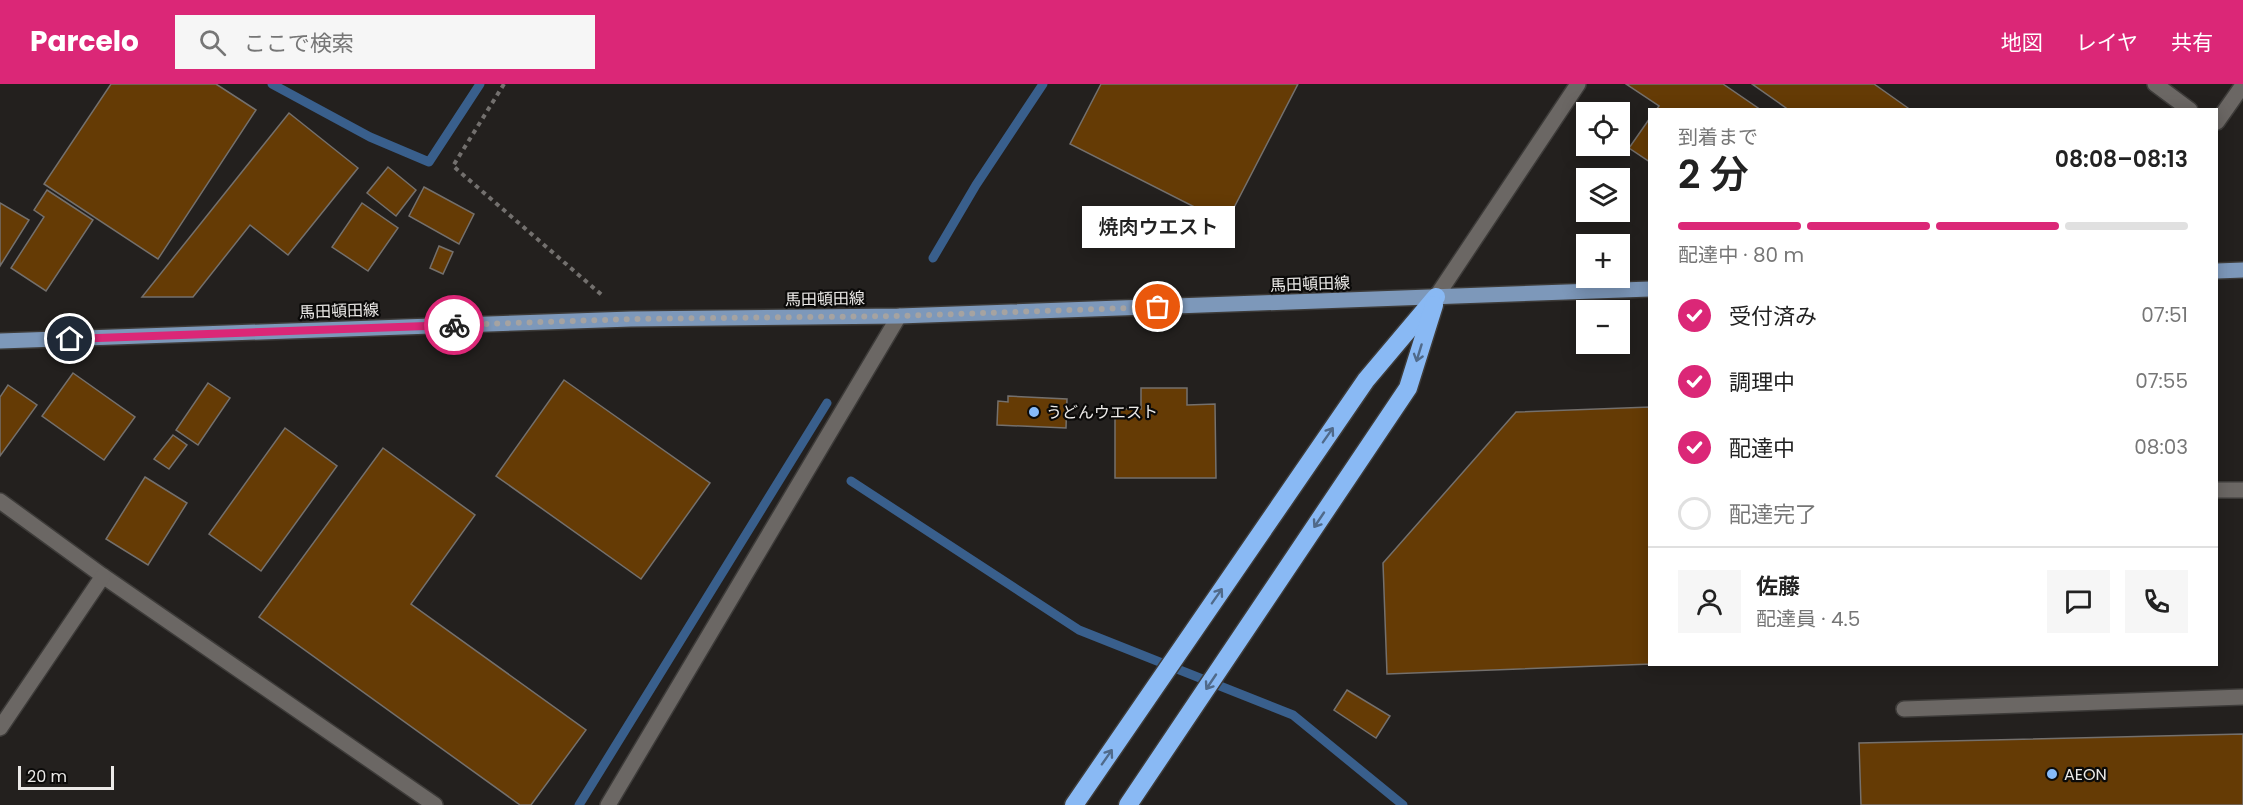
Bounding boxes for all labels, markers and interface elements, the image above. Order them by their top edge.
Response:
search box [175,15,595,69]
text: Parcelo [30,22,139,61]
icon: search [196,26,229,59]
text: ここで検索 [244,28,354,59]
text: 地図 [2001,28,2043,57]
text: レイヤ [2076,28,2138,57]
text: 共有 [2171,28,2213,57]
map controls [1576,102,1630,354]
button: locate [1576,102,1630,156]
text: 到着まで [1678,123,1758,151]
text: 08:08–08:13 [2055,144,2188,175]
text: 2 分 [1678,147,1749,202]
button: layers [1576,168,1630,222]
callout: 焼肉ウエスト [1082,205,1234,247]
text: 焼肉ウエスト [1099,213,1219,241]
button: + [1576,234,1630,288]
text: 配達中 · 80 m [1678,241,1804,269]
street label: 馬田頓田線 [1270,271,1350,297]
pin [1132,281,1183,332]
street label: 馬田頓田線 [785,287,865,311]
icon: bag [1141,290,1174,323]
courier [424,295,484,355]
street label: 馬田頓田線 [299,298,379,324]
icon: check [1678,299,1711,332]
button: − [1576,300,1630,354]
text: 受付済み [1729,301,1817,332]
text: 07:51 [2141,301,2188,329]
icon: bike [438,309,471,342]
pin [44,313,95,364]
icon: home [53,322,86,355]
one-way arrow [1413,343,1424,362]
icon: check [1678,365,1711,398]
text: 調理中 [1729,367,1795,398]
text: 07:55 [2135,367,2188,395]
place label: うどんウエスト [1046,401,1158,424]
marker: うどんウエスト [1027,405,1041,419]
one-way arrow [1322,428,1334,444]
icon: check [1678,431,1711,464]
text: 配達中 [1729,433,1795,464]
text: 08:03 [2134,433,2188,461]
text: 配達完了 [1729,499,1817,530]
one-way arrow [1313,511,1325,527]
button: person [1678,570,1741,633]
button: chat [2047,570,2110,633]
button: phone [2125,570,2188,633]
text: 佐藤 [1756,571,1800,602]
one-way arrow [1211,588,1223,605]
text: 配達員 · 4.5 [1756,605,1860,633]
one-way arrow [1204,673,1217,690]
one-way arrow [1101,749,1113,765]
scale bar [18,763,114,790]
place label: AEON [2064,763,2107,786]
text: 20 m [27,765,67,788]
marker: AEON [2045,767,2059,781]

